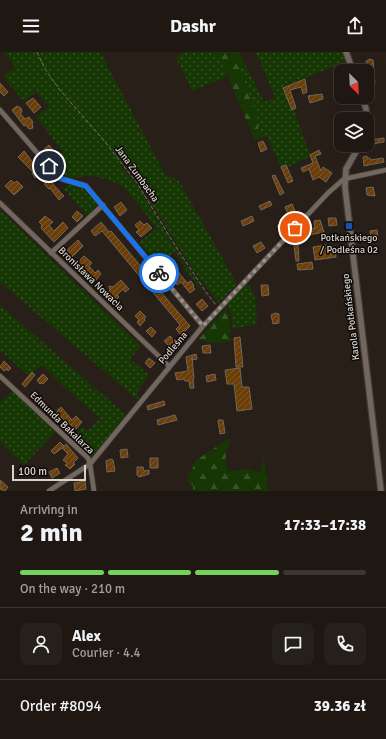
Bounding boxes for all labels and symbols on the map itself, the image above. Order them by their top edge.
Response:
north arrow [334,64,374,104]
street label: Jana Zumbacha [113,144,161,204]
pin [32,149,66,183]
pin [278,211,312,245]
marker: Potkańskiego / Podleśna 02 [344,221,354,231]
place label: Potkańskiego / Podleśna 02 [320,232,378,256]
street label: Bronisława Nowacia [56,245,126,313]
courier [139,253,179,293]
street label: Karola Potkańskiego [340,273,362,361]
street label: Podleśna [156,329,190,367]
street label: Edmunda Bakalarza [27,389,97,457]
scale bar [12,463,86,482]

